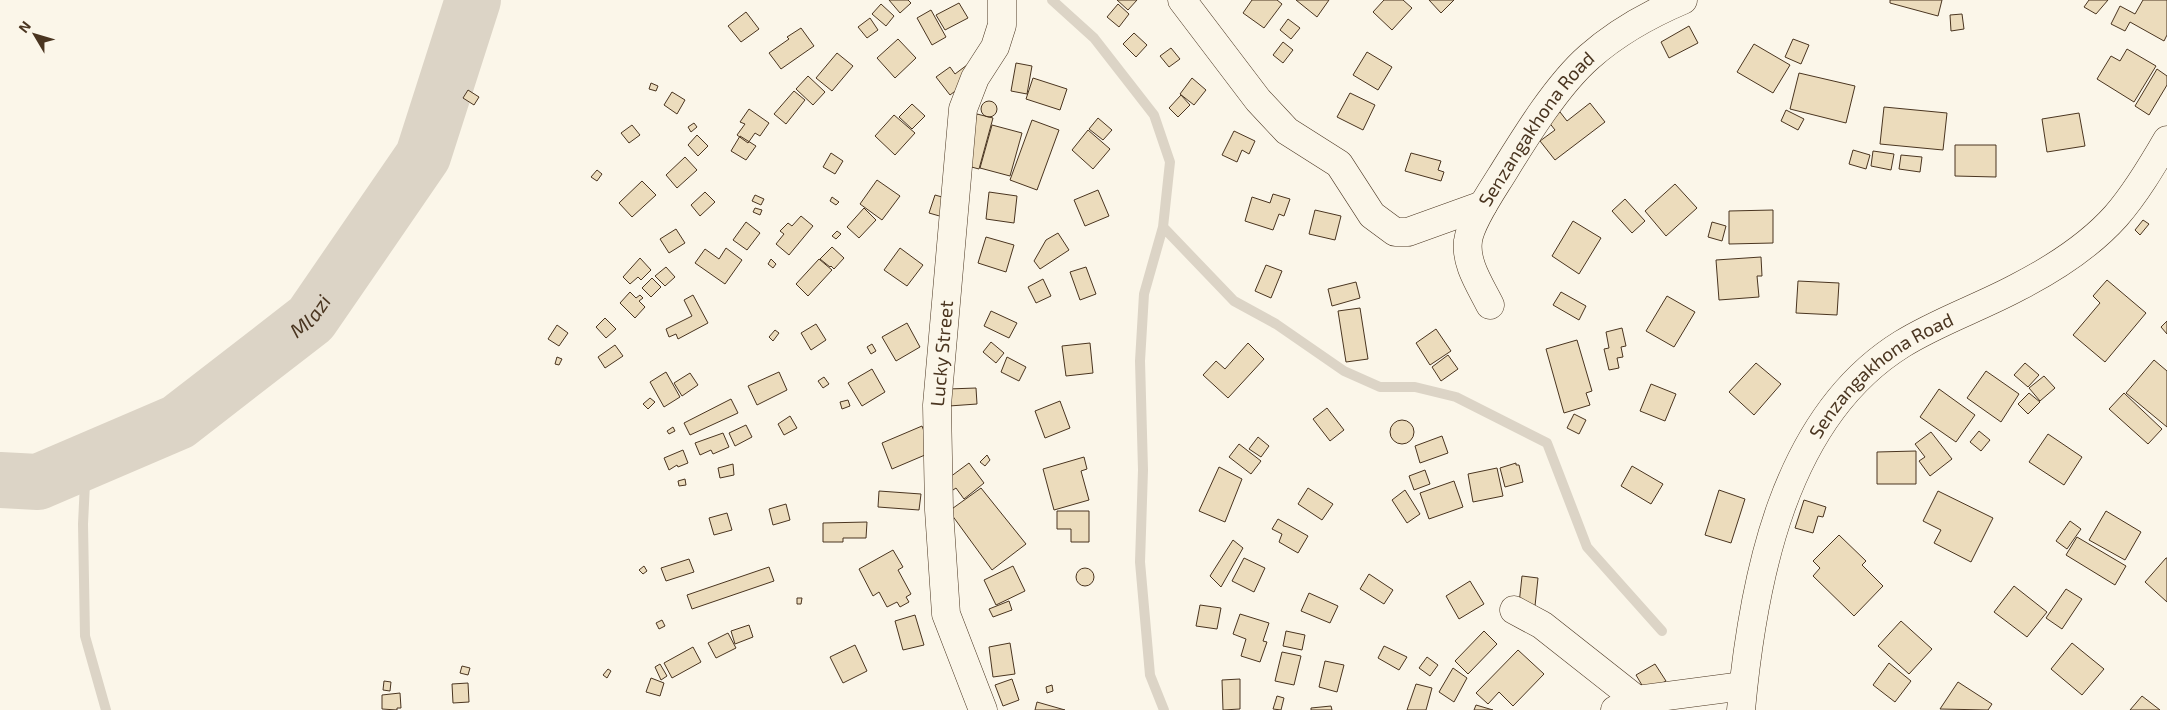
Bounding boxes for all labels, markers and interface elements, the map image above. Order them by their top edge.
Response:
north arrow [10,10,60,60]
text: N [15,17,34,36]
street label: Senzangakhona Road [1473,46,1599,210]
water label: Mlazi [284,290,335,342]
street label: Lucky Street [925,299,957,407]
street label: Senzangakhona Road [1804,307,1956,442]

